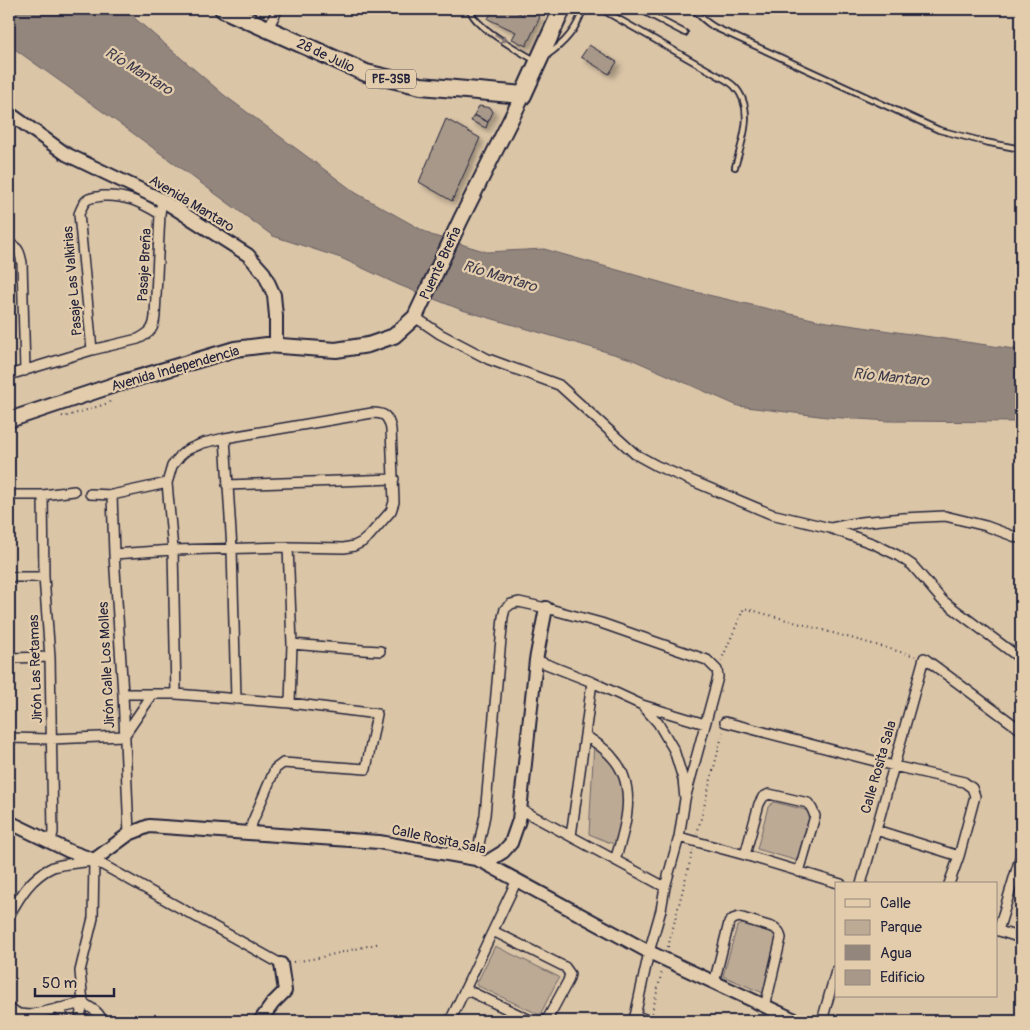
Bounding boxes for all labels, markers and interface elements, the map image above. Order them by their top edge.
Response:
one-way arrow [494,34,507,43]
street label: 28 de Julio [294,35,358,76]
water label: Río Mantaro [101,43,177,100]
road number: PE-3SB [366,70,416,88]
street label: Avenida Mantaro [146,171,238,236]
street label: Puente Breña [416,224,465,303]
street label: Pasaje Las Valkirias [59,225,86,337]
street label: Pasaje Breña [134,228,155,302]
water label: Río Mantaro [461,256,540,297]
street label: Avenida Independencia [109,342,241,395]
water label: Río Mantaro [852,364,931,391]
street label: Jirón Calle Los Molles [95,601,118,729]
street label: Jirón Las Retamas [25,614,46,724]
street label: Calle Rosita Sala [857,719,900,816]
street label: Calle Rosita Sala [390,821,488,858]
legend [835,882,998,998]
text: Calle [880,894,911,913]
text: Parque [880,918,923,937]
text: Agua [880,944,912,963]
scale bar [35,965,114,997]
text: Edificio [880,968,925,987]
text: 50 m [42,974,77,993]

